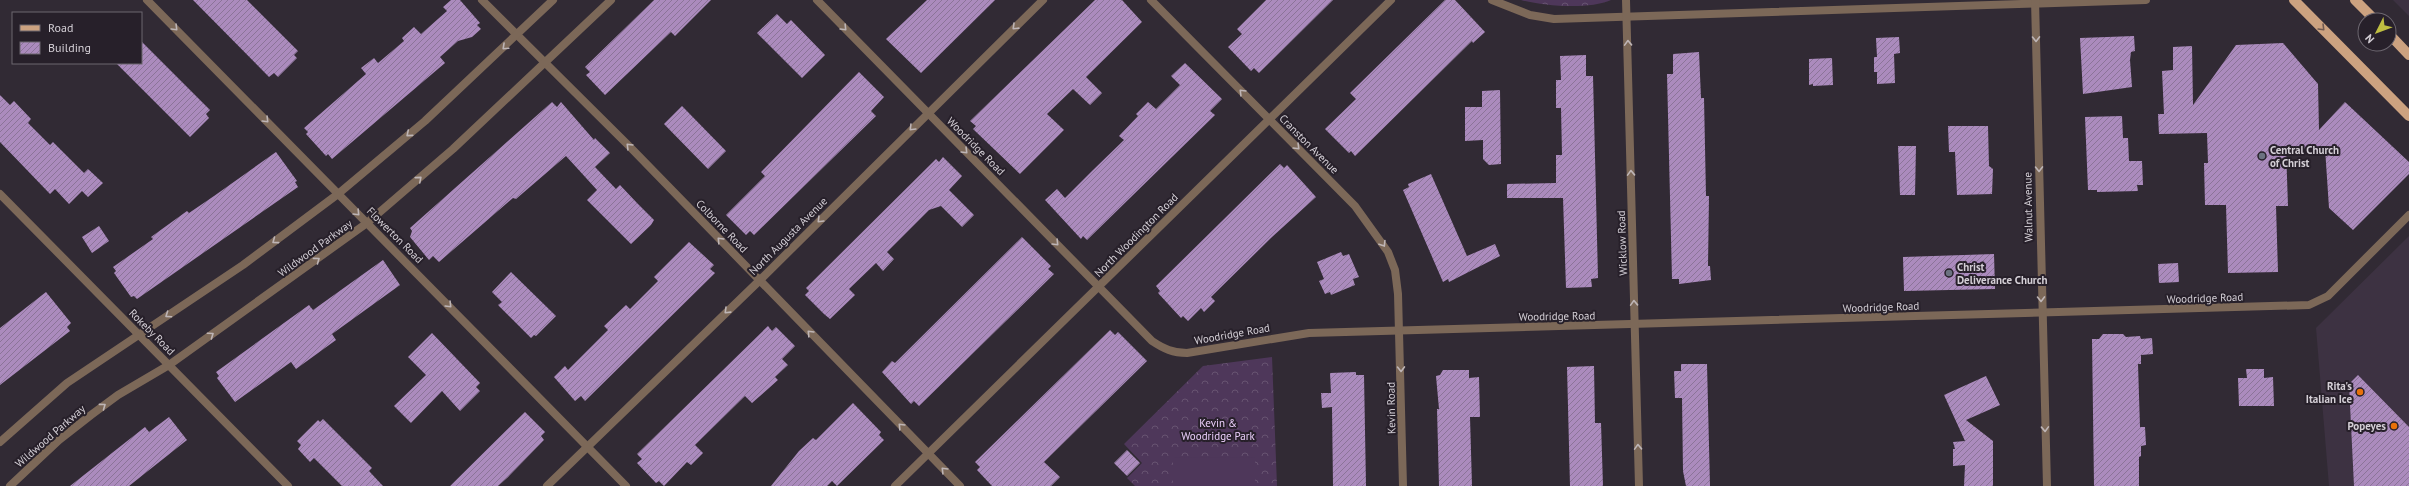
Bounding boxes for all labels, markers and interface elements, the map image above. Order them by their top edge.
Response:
legend [12,12,142,64]
north arrow [2357,12,2397,52]
text: Road [48,20,73,35]
one-way arrow [1012,22,1020,30]
one-way arrow [170,23,178,31]
one-way arrow [840,23,847,31]
one-way arrow [2317,23,2324,31]
text: N [2362,31,2377,46]
one-way arrow [2032,36,2040,42]
text: Building [48,40,91,55]
one-way arrow [1623,40,1632,46]
one-way arrow [502,42,510,50]
one-way arrow [1239,89,1247,97]
street label: Cranston Avenue [1276,111,1342,177]
street label: Woodridge Road [944,114,1008,178]
one-way arrow [261,115,269,123]
one-way arrow [909,123,917,131]
one-way arrow [407,130,414,137]
one-way arrow [626,143,634,151]
one-way arrow [1292,143,1300,150]
place label: Central Church of Christ [2270,143,2339,170]
one-way arrow [960,146,968,154]
marker: Central Church of Christ [2257,151,2267,161]
one-way arrow [2035,166,2043,172]
one-way arrow [1627,170,1635,176]
street label: Walnut Avenue [2020,172,2036,242]
one-way arrow [414,176,422,183]
street label: North Woodington Road [1091,190,1181,280]
street label: North Augusta Avenue [746,194,830,278]
street label: Colborne Road [693,197,751,256]
street label: Flowerton Road [364,204,426,266]
one-way arrow [352,208,360,216]
street label: Wicklow Road [1614,210,1630,276]
one-way arrow [817,215,825,223]
street label: Wildwood Parkway [275,216,356,280]
one-way arrow [272,236,279,243]
one-way arrow [717,237,724,245]
one-way arrow [1051,238,1059,246]
one-way arrow [1378,240,1386,247]
one-way arrow [313,257,320,264]
place label: Christ Deliverance Church [1957,260,2047,287]
marker: Christ Deliverance Church [1944,268,1954,278]
street label: Woodridge Road [2166,290,2244,306]
one-way arrow [2037,296,2045,302]
street label: Woodridge Road [1842,299,1920,315]
one-way arrow [444,300,452,308]
one-way arrow [1630,300,1639,306]
street label: Rokeby Road [126,306,178,358]
one-way arrow [724,306,732,314]
street label: Woodridge Road [1519,308,1596,324]
one-way arrow [165,311,172,318]
street label: Woodridge Road [1193,320,1271,348]
one-way arrow [807,330,815,338]
one-way arrow [207,333,214,340]
one-way arrow [1396,366,1405,372]
place label: Rita's Italian Ice [2306,379,2352,406]
street label: Kevin Road [1384,382,1398,434]
marker: Rita's Italian Ice [2355,387,2365,397]
street label: Wildwood Parkway [12,401,89,470]
one-way arrow [98,404,105,411]
park label: Kevin & Woodridge Park [1181,416,1256,443]
place label: Popeyes [2347,419,2386,433]
marker: Popeyes [2389,421,2399,431]
one-way arrow [898,423,906,431]
one-way arrow [2041,426,2049,432]
one-way arrow [1634,444,1642,450]
one-way arrow [941,467,949,475]

